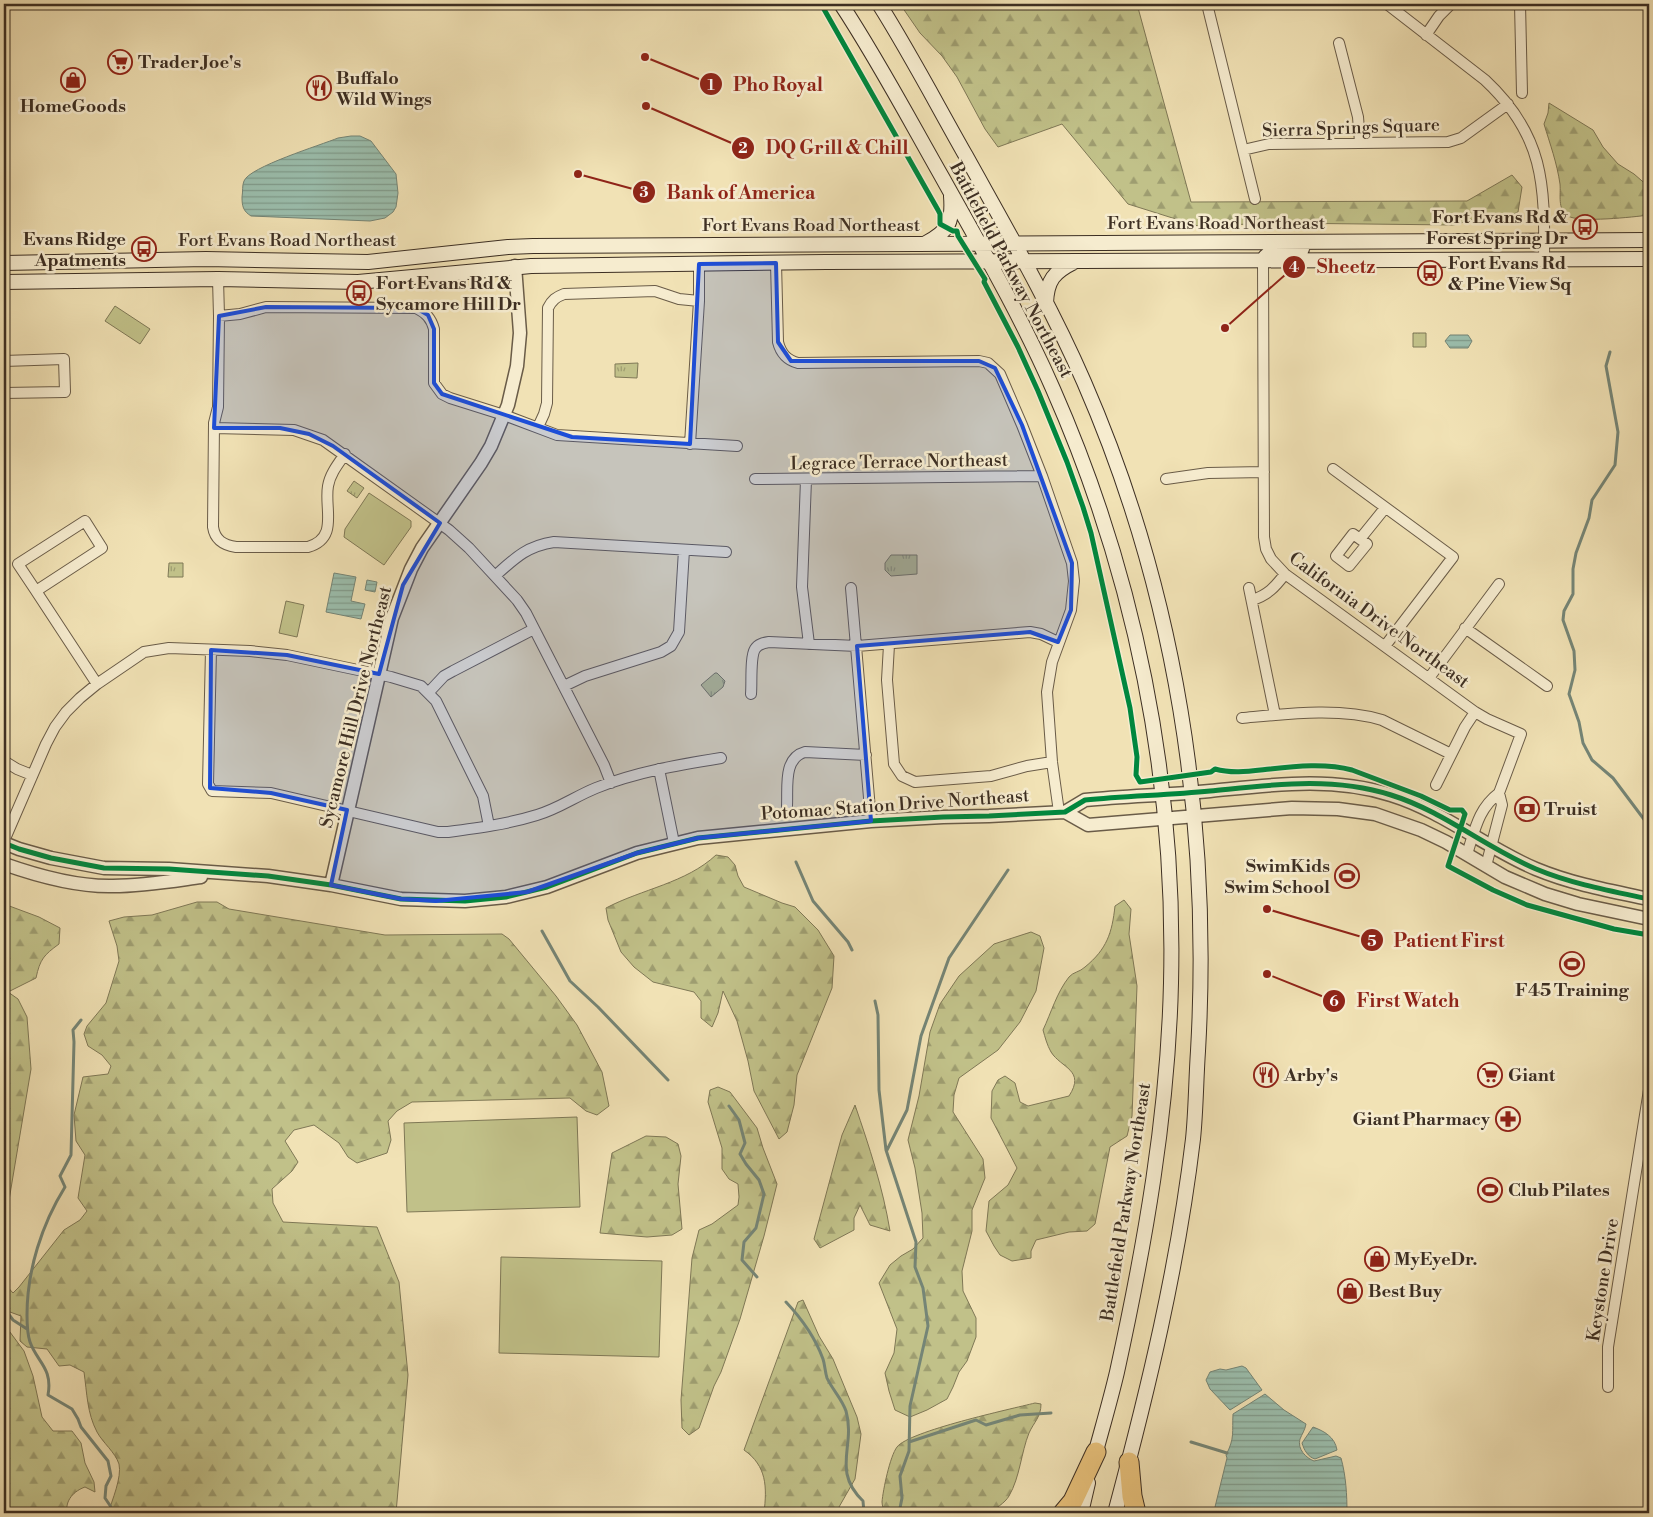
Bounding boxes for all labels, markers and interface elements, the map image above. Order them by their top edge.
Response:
supermarket icon: Trader Joe's [107,49,133,75]
place label: Trader Joe's [138,51,241,74]
shop icon: HomeGoods [60,67,86,93]
place label: Buffalo Wild Wings [335,67,432,111]
callout: Pho Royal [698,67,833,101]
text: Pho Royal [733,73,823,97]
restaurant icon: Buffalo Wild Wings [306,75,332,101]
text: 1 [707,76,715,95]
place label: HomeGoods [20,95,126,118]
street label: Sierra Springs Square [1262,113,1440,143]
callout: DQ Grill & Chill [730,131,919,165]
text: DQ Grill & Chill [765,136,909,160]
text: 2 [738,139,748,158]
street label: Battlefield Parkway Northeast [944,157,1078,383]
callout: Bank of America [632,175,826,209]
text: Bank of America [667,181,816,205]
text: 3 [639,183,649,202]
place label: Fort Evans Rd & Forest Spring Dr [1426,206,1568,250]
street label: Fort Evans Road Northeast [1107,212,1326,235]
street label: Fort Evans Road Northeast [702,214,921,237]
bus stop icon: Fort Evans Rd & Forest Spring Dr [1572,214,1598,240]
place label: Evans Ridge Apatments [23,228,126,272]
street label: Fort Evans Road Northeast [178,229,397,252]
bus stop icon: Evans Ridge Apatments [131,236,157,262]
callout: Sheetz [1282,250,1386,284]
place label: Fort Evans Rd & Pine View Sq [1448,252,1571,296]
text: Sheetz [1317,255,1375,279]
text: 4 [1289,258,1299,277]
bus stop icon: Fort Evans Rd & Pine View Sq [1417,260,1443,286]
place label: Fort Evans Rd & Sycamore Hill Dr [376,272,521,316]
bus stop icon: Fort Evans Rd & Sycamore Hill Dr [346,280,372,306]
street label: Legrace Terrace Northeast [790,449,1009,475]
street label: California Drive Northeast [1284,547,1474,694]
street label: Sycamore Hill Drive Northeast [315,583,397,830]
street label: Potomac Station Drive Northeast [760,784,1031,826]
bank icon: Truist [1514,796,1540,822]
place label: Truist [1544,798,1597,821]
place label: SwimKids Swim School [1224,855,1330,899]
sports icon: SwimKids Swim School [1334,863,1360,889]
callout: Patient First [1359,923,1515,957]
text: Patient First [1394,929,1505,953]
text: 5 [1367,932,1377,951]
sports icon: F45 Training [1559,951,1585,977]
place label: F45 Training [1515,979,1630,1002]
callout: First Watch [1321,984,1469,1018]
text: First Watch [1357,989,1460,1013]
text: 6 [1329,992,1339,1011]
restaurant icon: Arby's [1253,1062,1279,1088]
supermarket icon: Giant [1477,1062,1503,1088]
place label: Arby's [1283,1064,1338,1087]
place label: Giant [1508,1064,1556,1087]
street label: Battlefield Parkway Northeast [1096,1080,1156,1324]
pharmacy icon: Giant Pharmacy [1495,1106,1521,1132]
place label: Giant Pharmacy [1353,1108,1491,1131]
sports icon: Club Pilates [1477,1177,1503,1203]
place label: Club Pilates [1508,1179,1610,1202]
street label: Keystone Drive [1582,1217,1624,1343]
shop icon: MyEyeDr. [1364,1246,1390,1272]
place label: MyEyeDr. [1394,1248,1478,1271]
shop icon: Best Buy [1337,1278,1363,1304]
place label: Best Buy [1368,1280,1443,1303]

